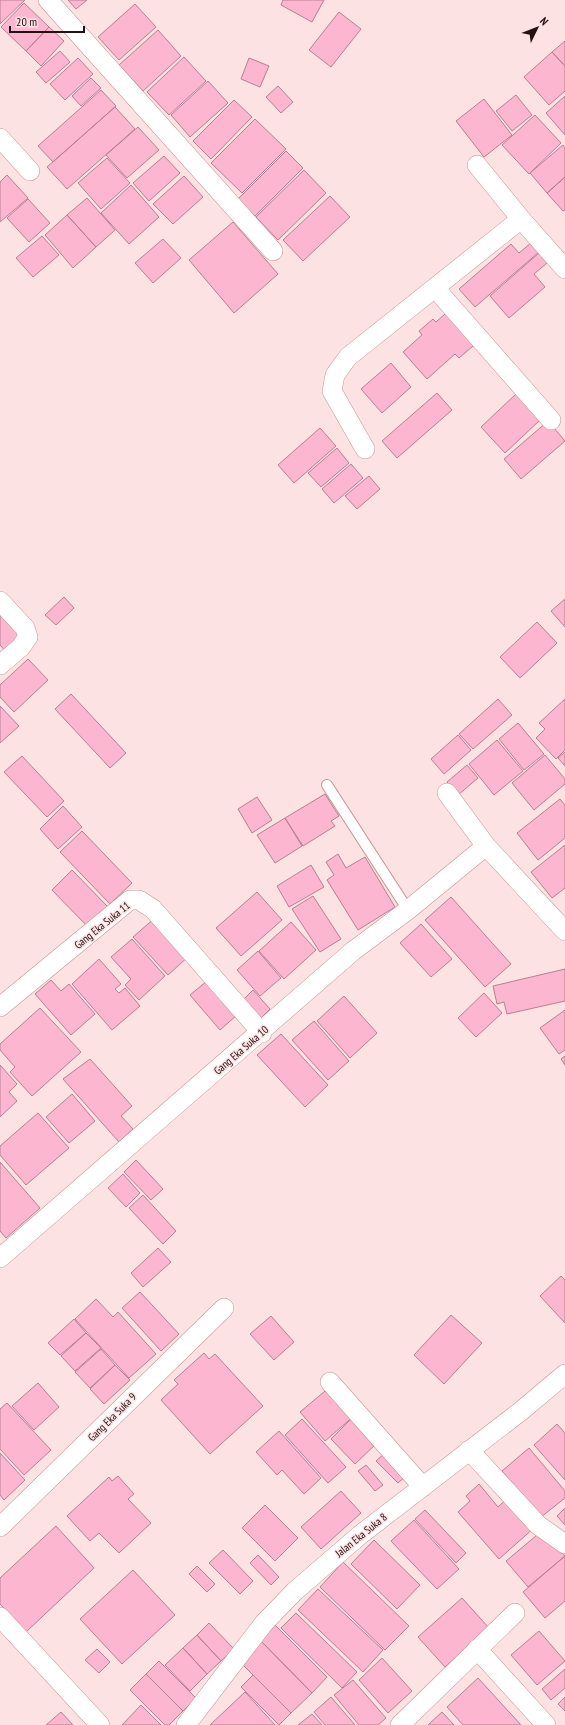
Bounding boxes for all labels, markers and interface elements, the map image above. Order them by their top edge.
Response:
scale bar [10,8,84,34]
north arrow [517,8,557,48]
text: 20 m [16,14,37,29]
text: N [537,14,551,28]
street label: Gang Eka Suka 11 [71,898,133,952]
street label: Gang Eka Suka 10 [211,1022,271,1078]
street label: Gang Eka Suka 9 [85,1390,139,1444]
street label: Jalan Eka Suka 8 [332,1510,390,1561]

